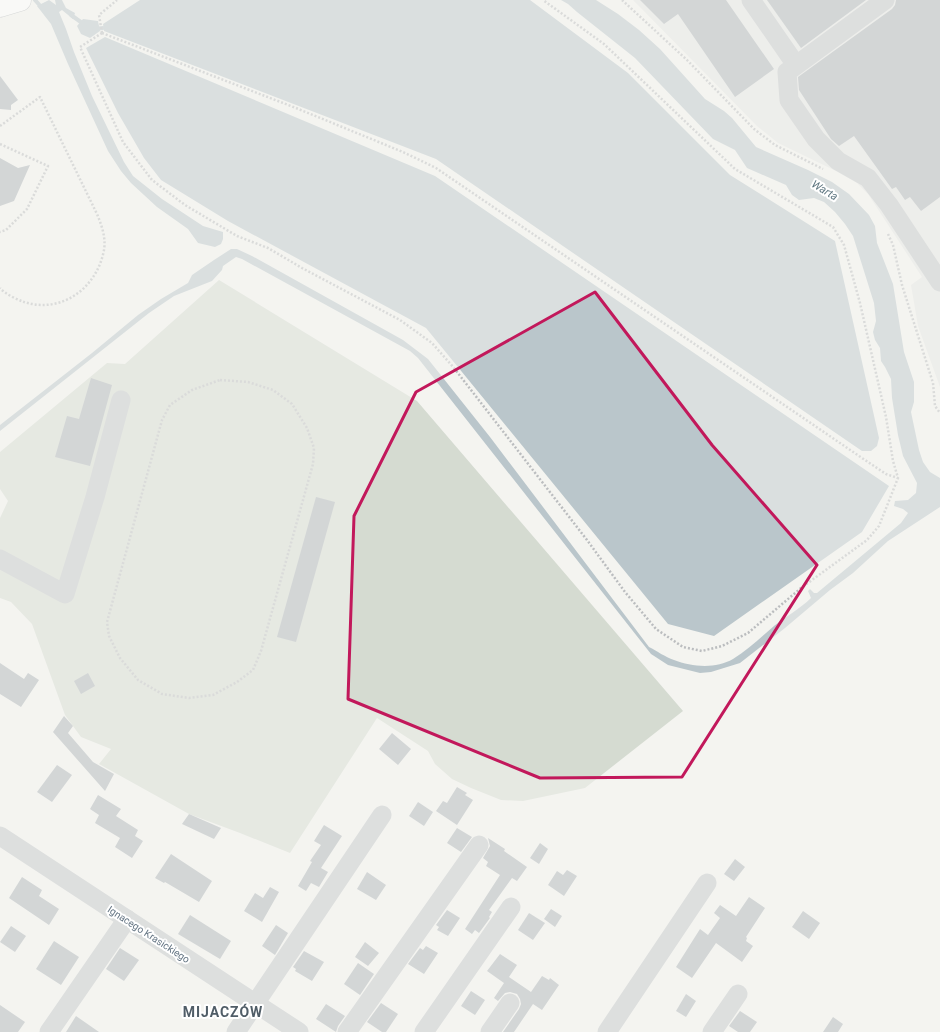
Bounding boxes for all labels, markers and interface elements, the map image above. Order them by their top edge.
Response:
water label: Warta [809,178,840,203]
street label: Ignacego Krasickiego [106,904,192,965]
district label: MIJACZÓW [183,1003,263,1020]

